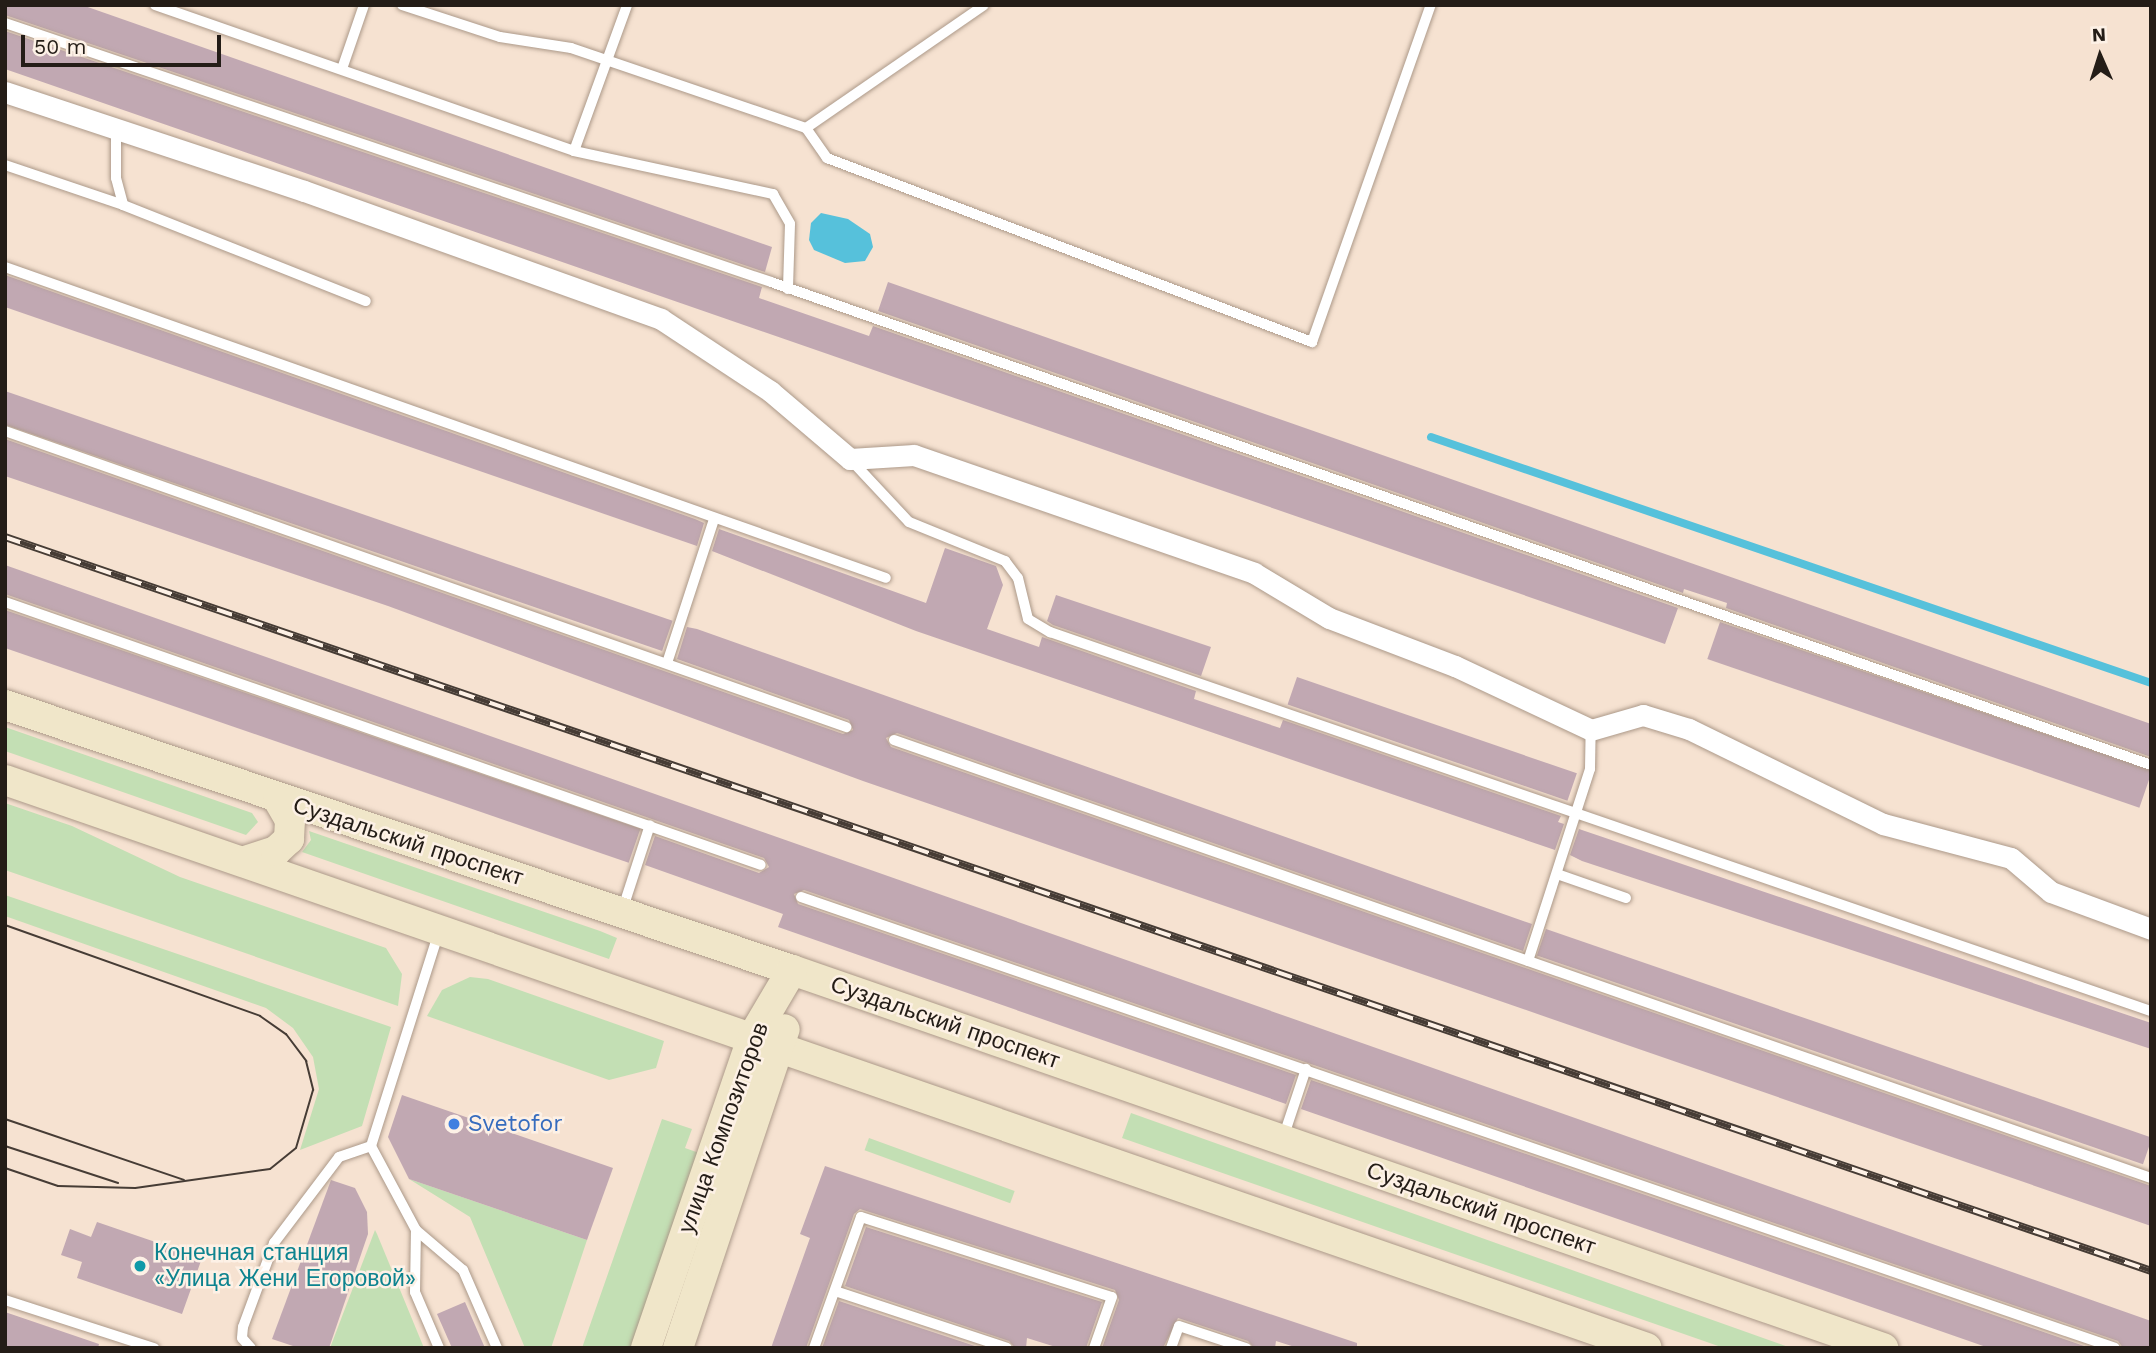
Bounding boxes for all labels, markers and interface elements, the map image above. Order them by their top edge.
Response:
scale bar [24,21,224,65]
north arrow [2065,21,2135,91]
text: N [2091,23,2107,46]
text: 50 m [34,34,86,59]
street label: Суздальский проспект [289,792,527,892]
street label: Суздальский проспект [827,971,1063,1075]
street label: улица Композиторов [673,1019,775,1237]
place label: Svetofor [468,1110,563,1138]
marker: Svetofor [446,1116,462,1132]
street label: Суздальский проспект [1363,1157,1599,1261]
place label: Конечная станция «Улица Жени Егоровой» [154,1239,416,1293]
marker: Конечная станция «Улица Жени Егоровой» [132,1258,148,1274]

